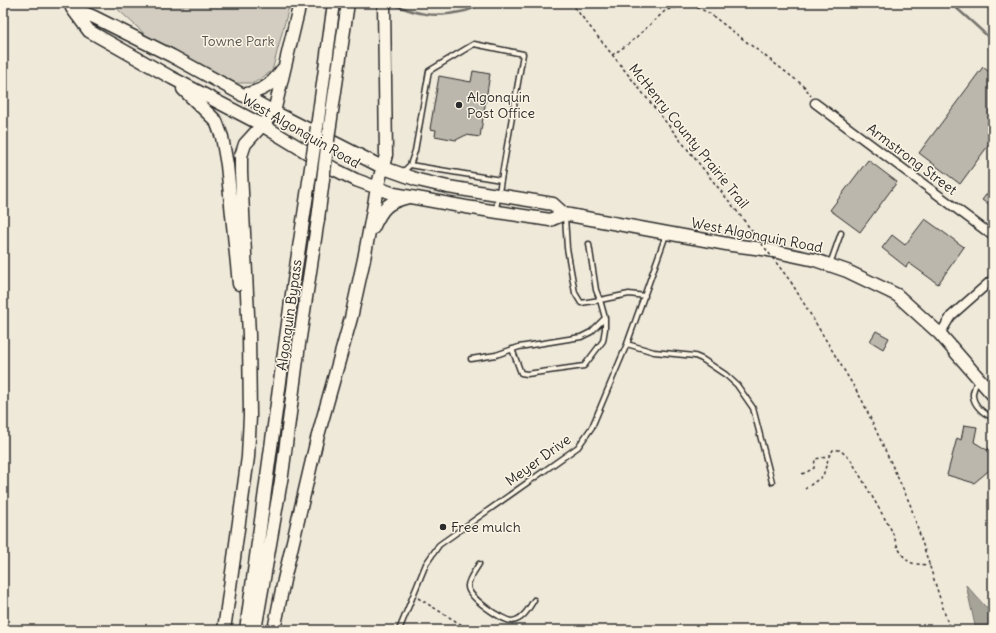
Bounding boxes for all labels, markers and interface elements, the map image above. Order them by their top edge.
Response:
park label: Towne Park [201,32,275,50]
street label: McHenry County Prairie Trail [625,60,753,212]
place label: Algonquin Post Office [467,88,535,122]
street label: West Algonquin Road [239,90,363,172]
marker: Algonquin Post Office [454,100,464,110]
street label: Armstrong Street [863,119,961,199]
street label: West Algonquin Road [690,213,824,257]
street label: Algonquin Bypass [272,258,306,372]
street label: Meyer Drive [502,430,574,490]
place label: Free mulch [451,518,521,536]
marker: Free mulch [438,522,448,532]

